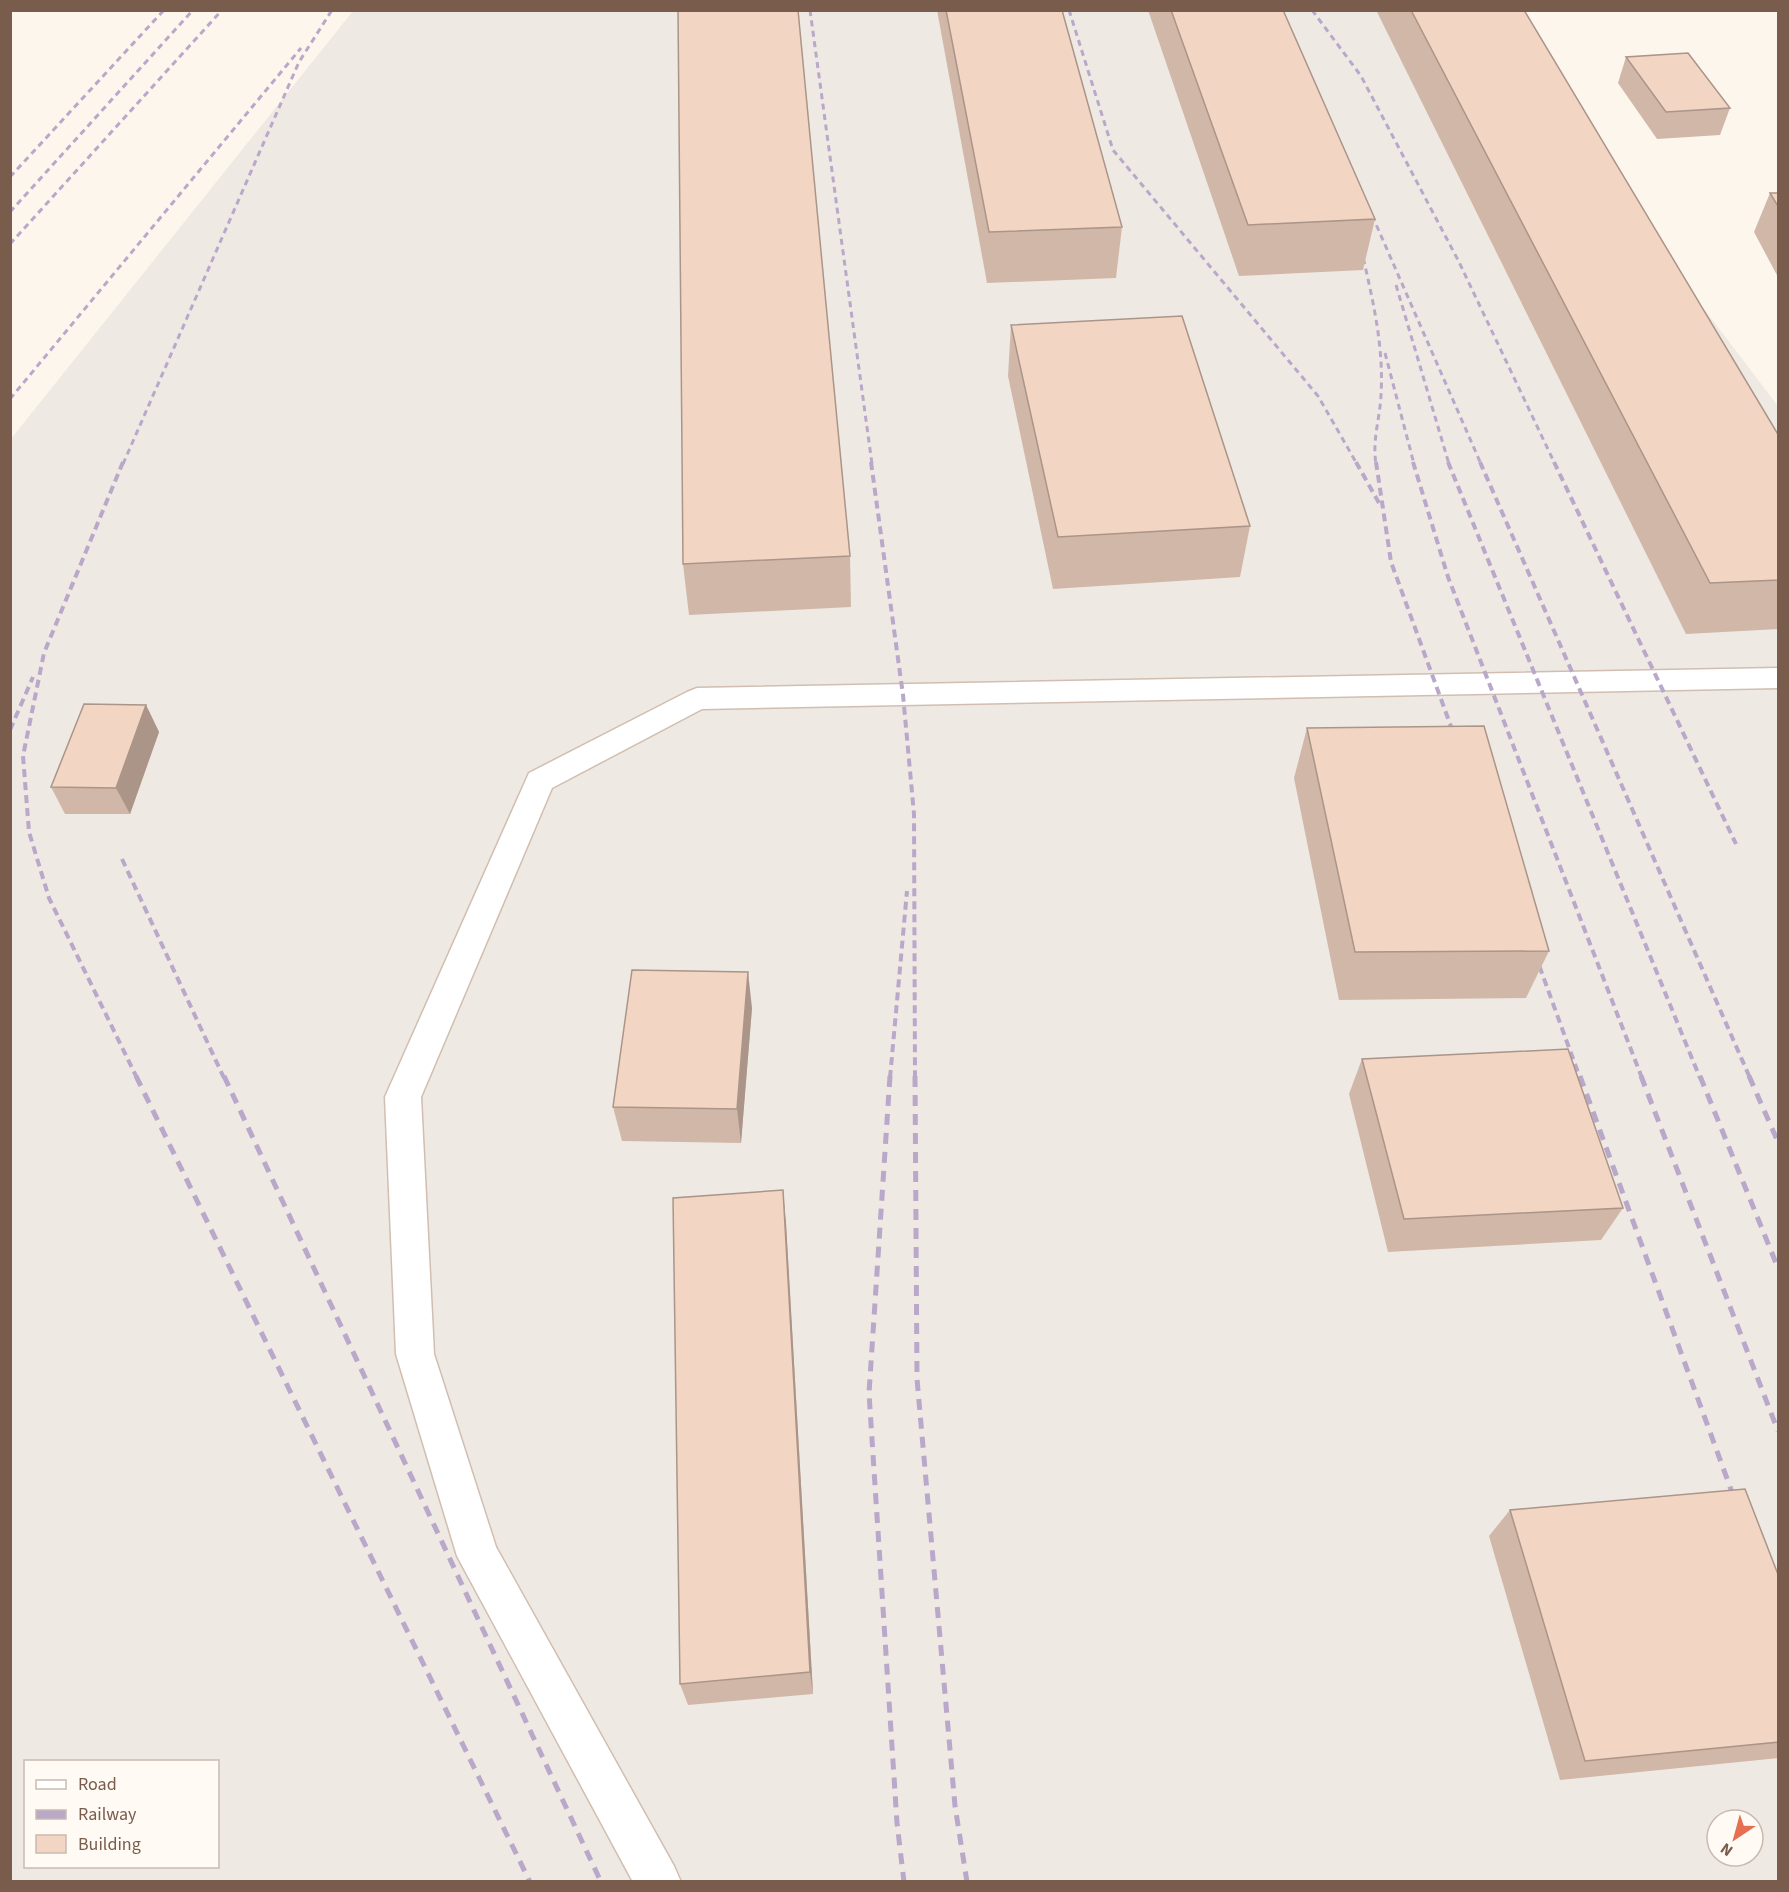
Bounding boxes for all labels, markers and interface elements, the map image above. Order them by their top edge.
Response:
legend [24,1760,219,1868]
text: Road [78,1772,117,1797]
text: Railway [78,1802,137,1827]
north arrow [1705,1808,1765,1868]
text: Building [78,1832,141,1857]
text: N [1716,1837,1738,1861]

